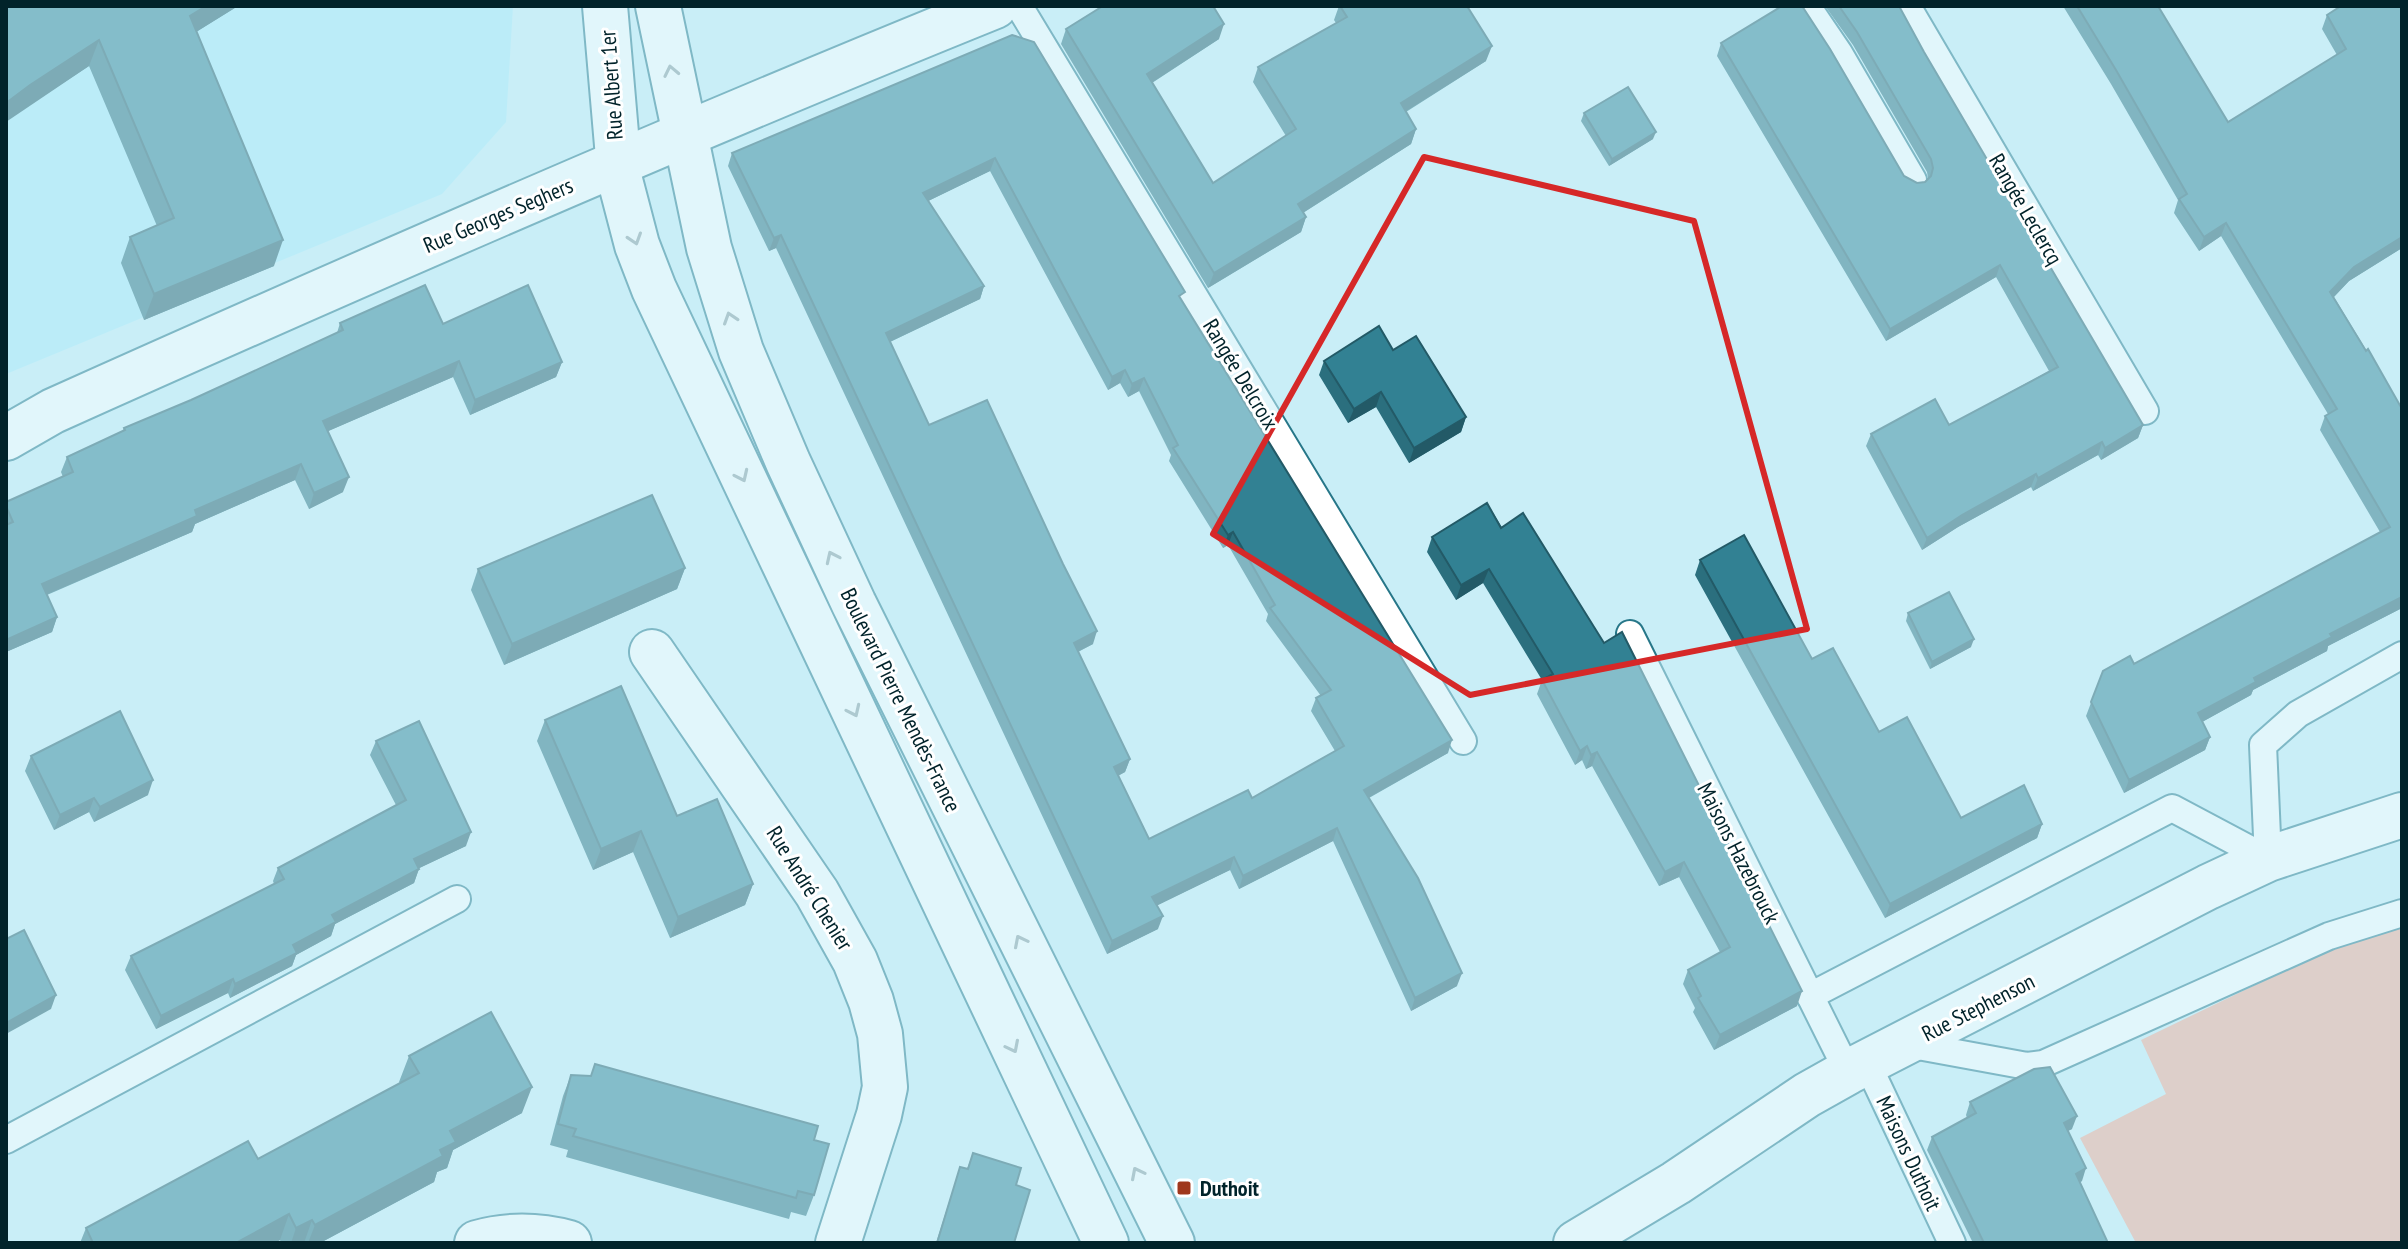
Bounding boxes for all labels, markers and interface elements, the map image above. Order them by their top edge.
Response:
street label: Rue Albert 1er [593,29,629,141]
one-way arrow [663,64,680,77]
street label: Rangée Leclercq [1983,149,2069,269]
street label: Rue Georges Seghers [419,171,577,259]
one-way arrow [626,232,642,245]
one-way arrow [723,312,739,326]
street label: Rangée Delcroix [1197,314,1285,434]
one-way arrow [732,468,748,482]
one-way arrow [826,550,842,565]
street label: Boulevard Pierre Mendès-France [835,583,967,817]
one-way arrow [844,702,860,717]
street label: Maisons Hazebrouck [1691,778,1787,929]
street label: Rue André Chenier [761,821,859,955]
one-way arrow [1015,935,1030,950]
street label: Rue Stephenson [1917,967,2039,1047]
one-way arrow [1004,1038,1019,1053]
street label: Maisons Duthoit [1870,1091,1948,1215]
one-way arrow [1132,1167,1147,1182]
place label: Duthoit [1200,1174,1260,1202]
marker: Duthoit [1175,1179,1193,1197]

